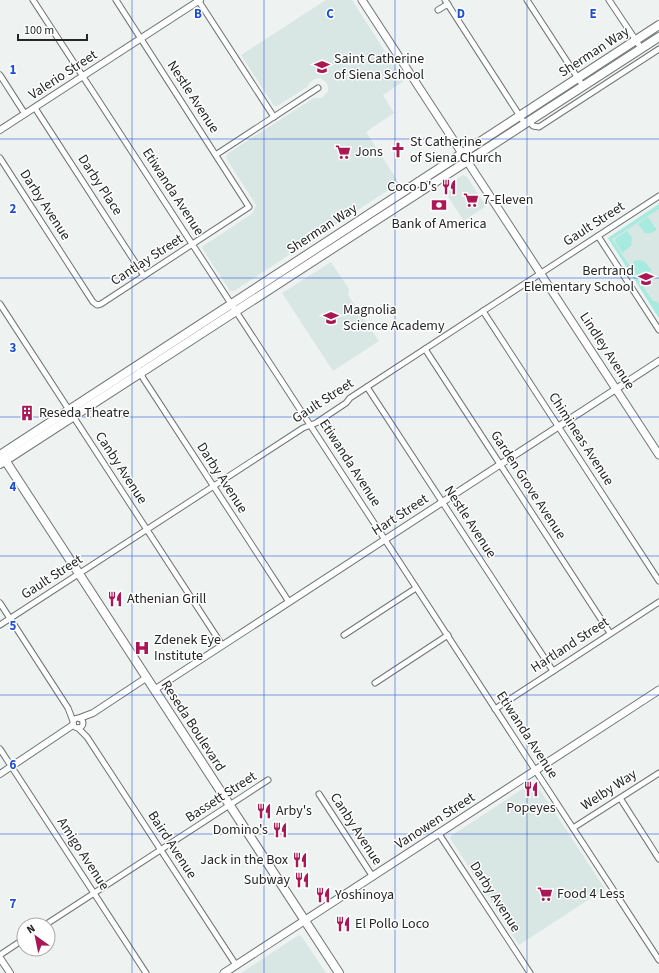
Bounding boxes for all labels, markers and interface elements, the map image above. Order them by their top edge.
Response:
text: B [194,5,202,23]
text: C [326,5,334,23]
text: D [457,5,465,23]
text: E [589,5,597,23]
scale bar [18,16,87,42]
street label: Sherman Way [555,21,634,82]
text: 100 m [24,22,54,39]
street label: Valerio Street [25,45,101,105]
place label: Saint Catherine of Siena School [334,49,424,85]
street label: Nestle Avenue [162,57,224,137]
school or university icon: Saint Catherine of Siena School [313,58,331,76]
text: 1 [10,61,17,79]
place label: St Catherine of Siena Church [410,132,502,168]
church icon: St Catherine of Siena Church [389,141,407,159]
place label: Jons [355,142,383,162]
supermarket icon: Jons [334,143,352,161]
street label: Etiwanda Avenue [137,144,209,240]
street label: Darby Place [73,151,127,219]
street label: Darby Avenue [15,166,75,244]
place label: Coco D's [387,177,437,197]
restaurant icon: Coco D's [440,178,458,196]
place label: 7-Eleven [483,190,533,210]
supermarket icon: 7-Eleven [462,191,480,209]
bank icon: Bank of America [430,196,448,214]
street label: Gault Street [559,197,629,251]
street label: Sherman Way [283,198,362,259]
text: 2 [10,200,17,218]
place label: Bank of America [392,214,486,234]
street label: Cantlay Street [107,229,187,291]
place label: Bertrand Elementary School [524,261,634,297]
school or university icon: Bertrand Elementary School [637,270,655,288]
place label: Magnolia Science Academy [343,300,445,336]
street label: Lindley Avenue [574,308,640,394]
school or university icon: Magnolia Science Academy [322,309,340,327]
text: 3 [10,339,17,357]
street label: Gault Street [288,374,358,428]
street label: Chimineas Avenue [543,389,619,490]
place label: Reseda Theatre [39,403,129,423]
building icon: Reseda Theatre [18,404,36,422]
street label: Etiwanda Avenue [314,415,386,511]
street label: Garden Grove Avenue [485,427,571,543]
street label: Canby Avenue [90,428,152,508]
street label: Darby Avenue [192,439,252,517]
text: 4 [10,478,17,496]
street label: Nestle Avenue [439,482,501,562]
street label: Hart Street [368,489,432,541]
street label: Gault Street [17,550,87,604]
place label: Athenian Grill [127,589,207,609]
restaurant icon: Athenian Grill [106,590,124,608]
street label: Hartland Street [527,612,613,678]
text: 5 [10,617,17,635]
place label: Zdenek Eye Institute [154,630,221,666]
hospital icon: Zdenek Eye Institute [133,639,151,657]
street label: Reseda Boulevard [156,677,230,775]
street label: Etiwanda Avenue [491,687,563,783]
text: 6 [10,756,17,774]
street label: Welby Way [577,764,641,816]
street label: Bassett Street [182,766,261,827]
restaurant icon: Popeyes [522,780,540,798]
street label: Vanowen Street [391,788,479,854]
street label: Canby Avenue [325,789,387,869]
place label: Popeyes [506,798,556,818]
place label: Arby's [276,801,312,821]
restaurant icon: Arby's [255,802,273,820]
street label: Baird Avenue [143,807,201,883]
street label: Amigo Avenue [52,814,114,894]
place label: Domino's [213,820,268,840]
restaurant icon: Domino's [271,821,289,839]
place label: Jack in the Box [200,850,289,870]
restaurant icon: Jack in the Box [291,851,309,869]
street label: Darby Avenue [465,858,525,936]
place label: Subway [244,870,290,890]
restaurant icon: Subway [293,871,311,889]
place label: Food 4 Less [557,884,625,904]
place label: Yoshinoya [334,885,394,905]
supermarket icon: Food 4 Less [536,885,554,903]
restaurant icon: Yoshinoya [314,886,332,904]
text: 7 [10,895,17,913]
place label: El Pollo Loco [355,914,429,934]
restaurant icon: El Pollo Loco [334,915,352,933]
north arrow [16,917,56,957]
text: N [24,921,38,937]

